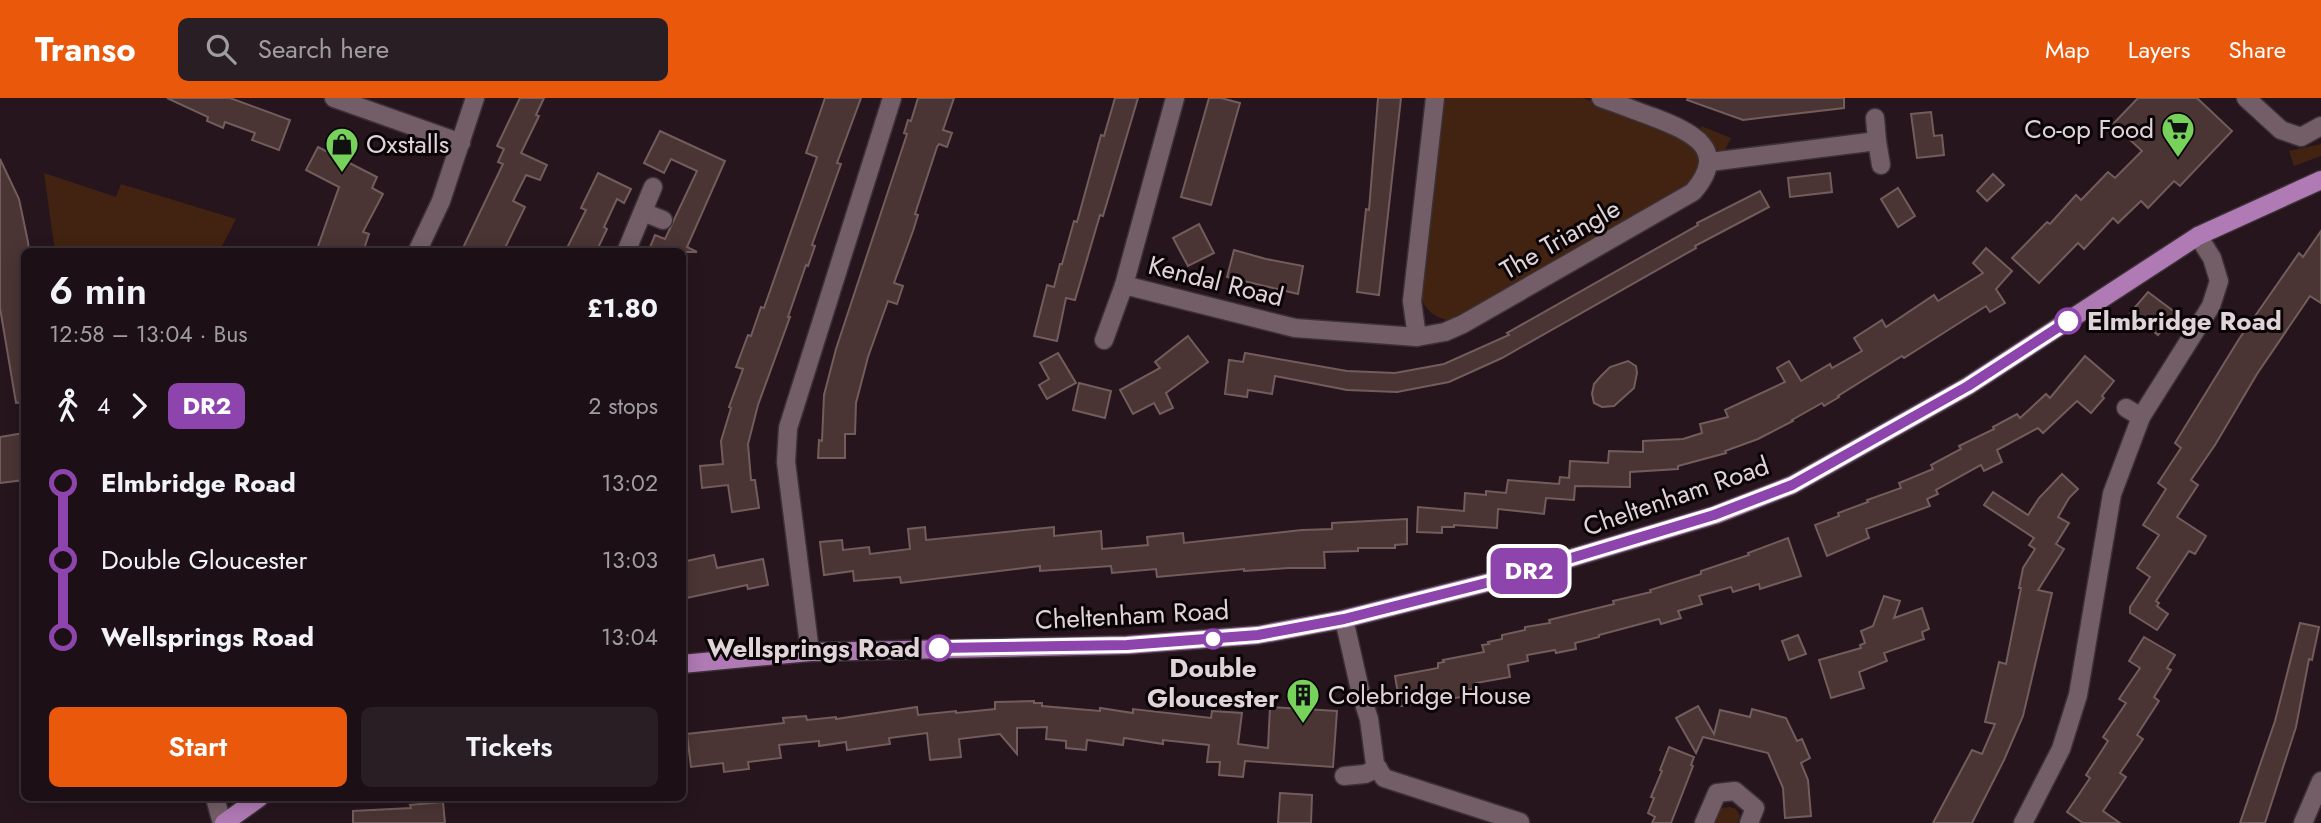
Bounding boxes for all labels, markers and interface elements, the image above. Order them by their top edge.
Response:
search box [178,18,668,81]
text: Transo [35,26,136,73]
icon: search [202,30,240,68]
text: Search here [258,30,389,68]
text: Map [2045,32,2090,67]
text: Layers [2128,32,2190,67]
text: Share [2228,32,2286,67]
place label: Co-op Food [2024,110,2154,148]
supermarket icon: Co-op Food [2159,110,2197,159]
shop icon: Oxstalls [323,125,361,174]
place label: Oxstalls [366,125,449,163]
street label: The Triangle [1493,189,1627,289]
street label: Kendal Road [1144,246,1288,316]
text: 6 min [49,263,147,318]
text: £1.80 [587,289,658,327]
place label: Elmbridge Road [2087,302,2282,340]
marker: Elmbridge Road [2055,308,2081,334]
text: 12:58 – 13:04 · Bus [49,317,248,351]
icon: walk [49,387,87,425]
icon: forward [120,387,158,425]
text: DR2 [182,388,231,423]
text: 4 [97,389,110,423]
text: 2 stops [588,389,658,423]
street label: Cheltenham Road [1578,446,1774,546]
text: Elmbridge Road [101,464,296,502]
text: 13:02 [601,466,658,500]
text: Double Gloucester [101,541,307,579]
text: 13:03 [602,543,658,577]
line badge: DR2 [1489,548,1569,594]
text: DR2 [1505,553,1553,588]
street label: Cheltenham Road [1034,591,1230,639]
text: Wellsprings Road [101,618,314,656]
text: 13:04 [601,620,658,654]
place label: Wellsprings Road [707,629,920,667]
marker: Double Gloucester [1203,629,1223,649]
marker: Wellsprings Road [926,635,952,661]
place label: Double Gloucester [1147,649,1279,717]
building icon: Colebridge House [1284,676,1322,725]
place label: Colebridge House [1328,676,1531,714]
button: Start [49,707,347,787]
button: Tickets [361,707,658,787]

